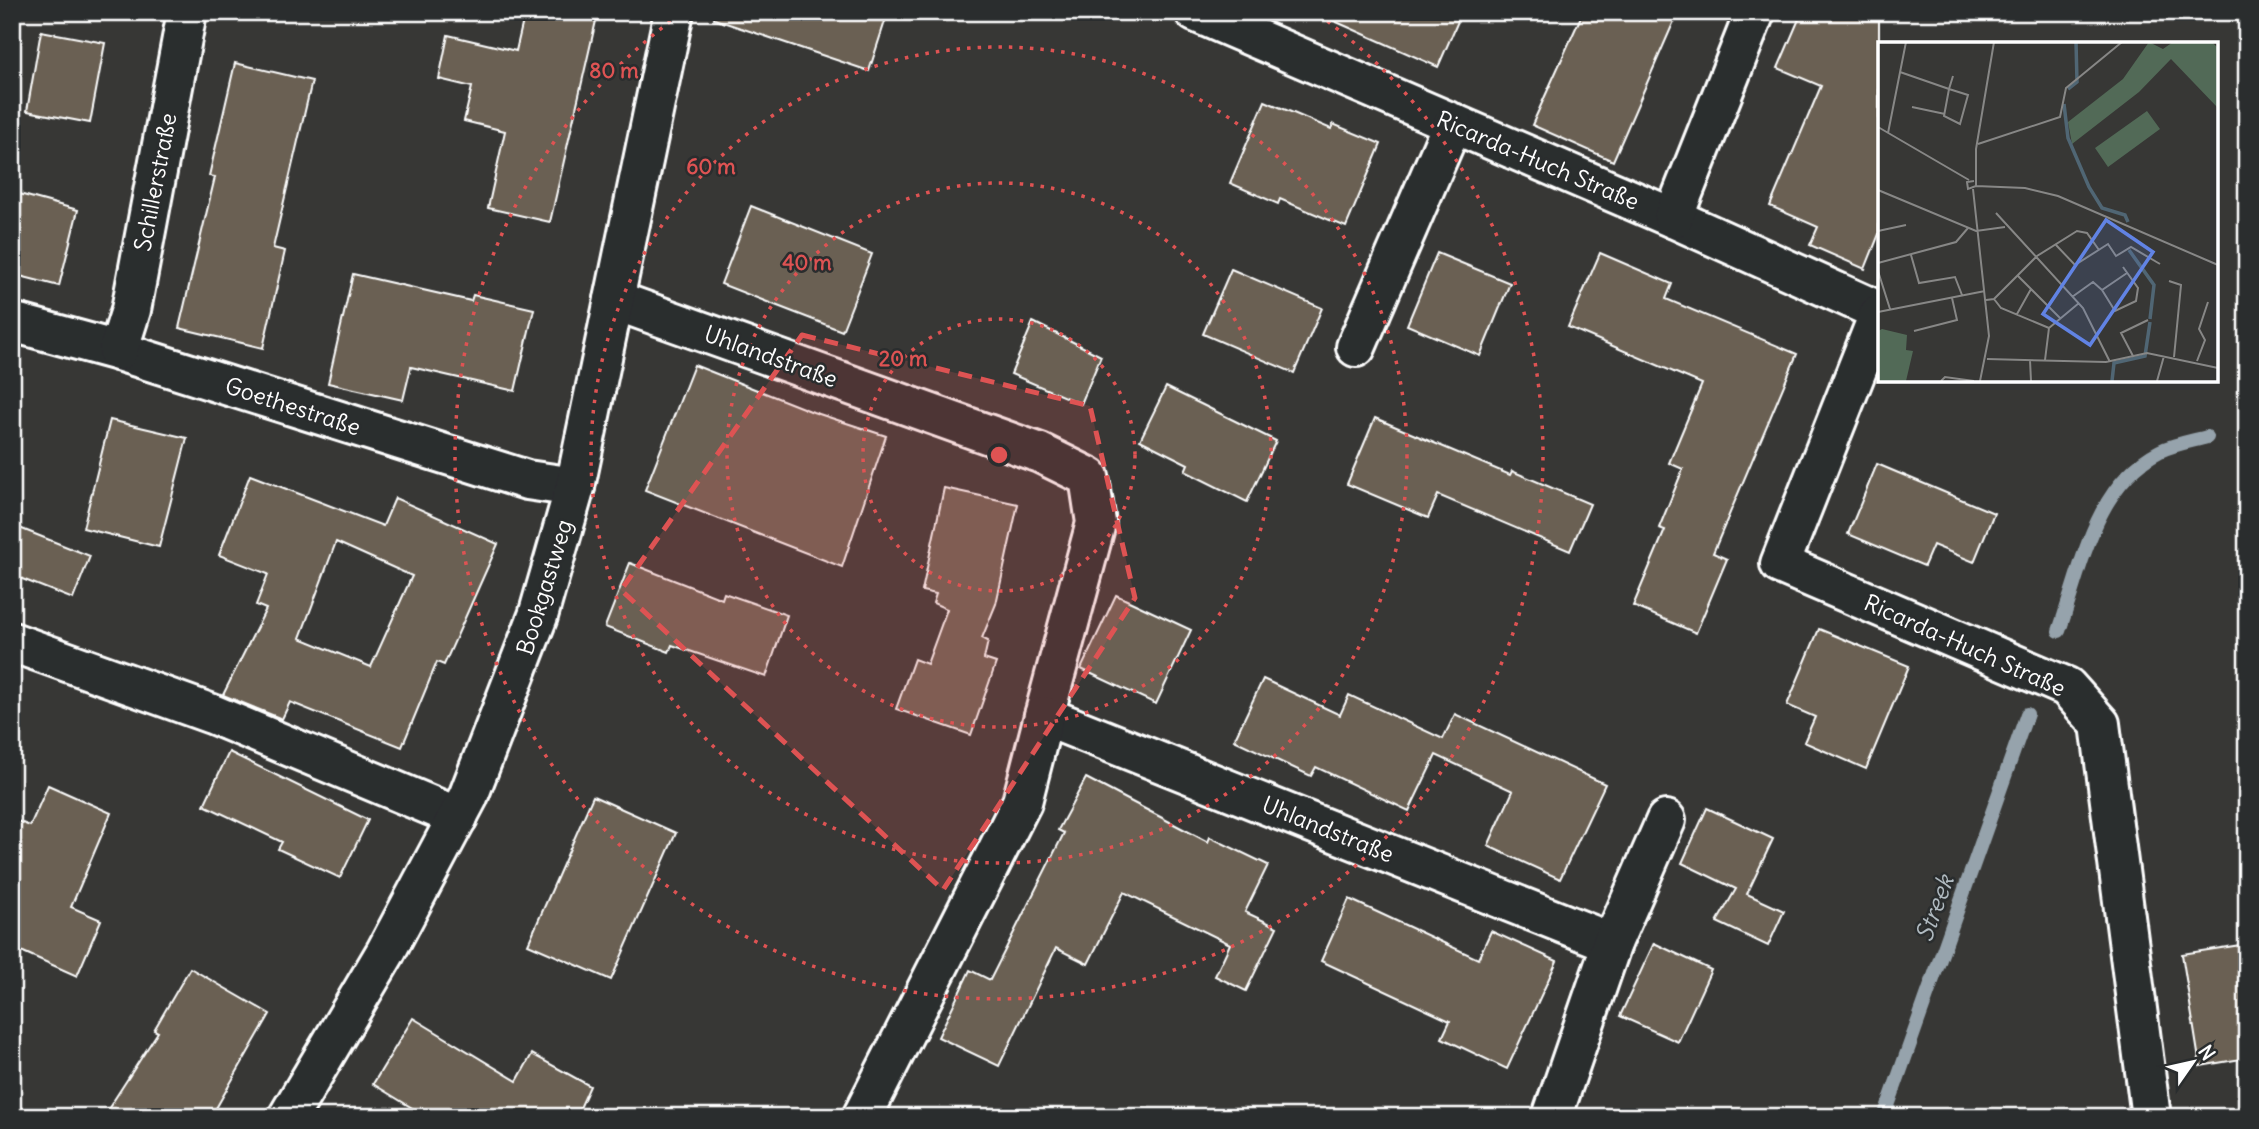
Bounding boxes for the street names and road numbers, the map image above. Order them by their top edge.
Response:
street label: Ricarda-Huch Straße [1432,104,1644,216]
street label: Schillerstraße [127,110,183,254]
street label: Uhlandstraße [701,319,841,393]
street label: Goethestraße [222,370,364,442]
street label: Bookgastweg [510,516,578,658]
street label: Ricarda-Huch Straße [1860,588,2070,702]
street label: Uhlandstraße [1258,789,1398,869]

